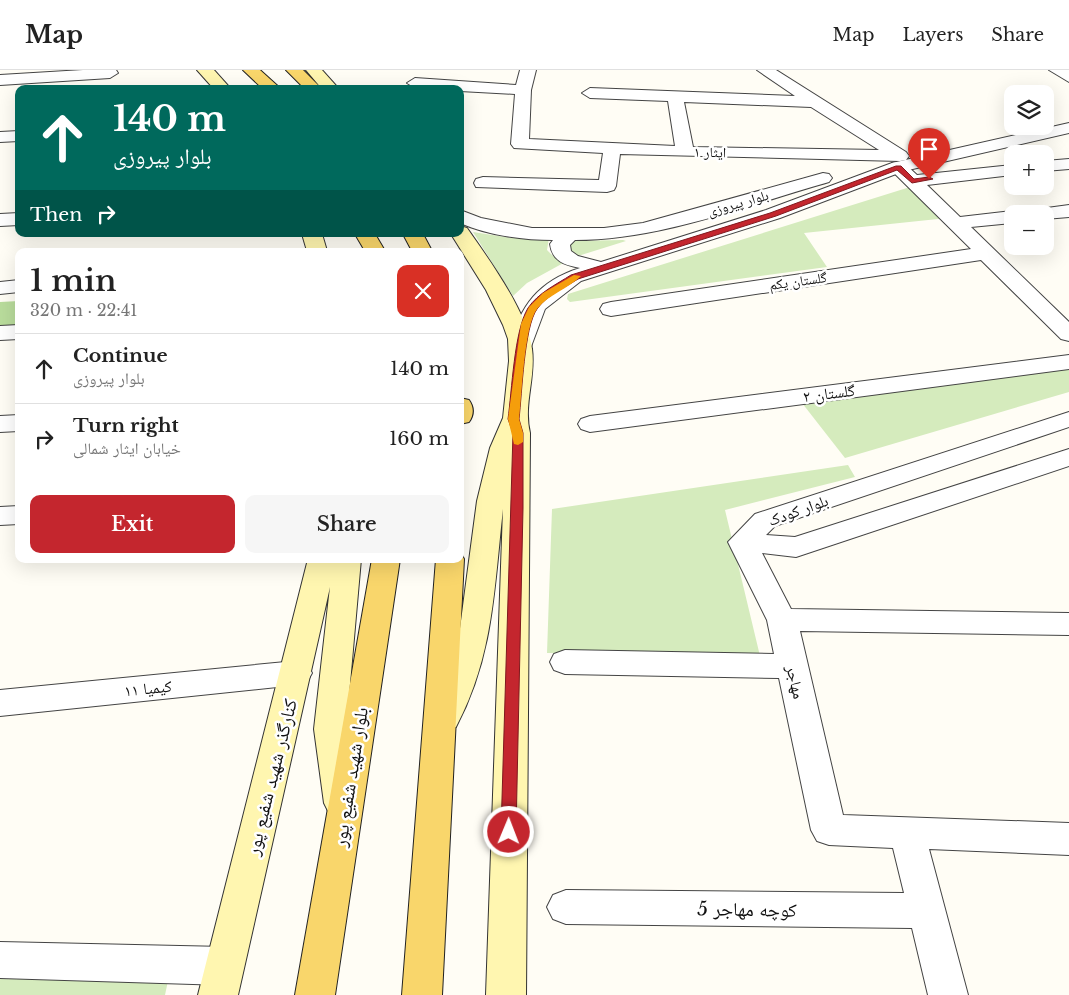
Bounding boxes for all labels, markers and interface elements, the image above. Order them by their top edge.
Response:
text: Map [25,20,83,49]
text: Map [833,24,874,46]
text: Layers [902,24,963,46]
text: Share [991,24,1044,46]
map controls [1004,85,1054,255]
button: layers [1004,85,1054,135]
text: 140 m [113,97,226,140]
icon: ahead [30,105,95,170]
pin [908,128,950,179]
icon: arrive [915,135,943,163]
text: بلوار پیروزی [113,143,212,170]
street label: ایثار ۱ [694,143,726,161]
button: + [1004,145,1054,195]
street label: بلوار پیروزی [705,186,771,220]
icon: right [92,200,120,228]
text: Then [30,203,82,226]
button: − [1004,205,1054,255]
text: 1 min [30,262,116,299]
button: close [397,265,449,317]
street label: گلستان یکم [768,268,828,295]
text: 320 m · 22:41 [30,300,137,320]
text: Continue [73,344,168,367]
icon: ahead [30,355,58,383]
text: 140 m [390,357,449,380]
text: بلوار پیروزی [73,368,145,388]
street label: گلستان ۲ [802,380,857,407]
text: Turn right [73,414,179,437]
icon: right [30,425,58,453]
text: 160 m [389,427,449,450]
text: خیابان ایثار شمالی [73,438,181,458]
street label: بلوار کودک [765,490,831,530]
button: Exit [30,495,235,553]
button: Share [245,495,449,553]
street label: مهاجر [782,662,810,701]
street label: کیمیا ۱۱ [123,676,173,700]
street label: کنارگذر شهید شفیع پور [241,696,303,859]
street label: بلوار شهید شفیع پور [328,706,374,850]
position arrow [482,805,534,857]
street label: کوچه مهاجر 5 [697,897,797,922]

